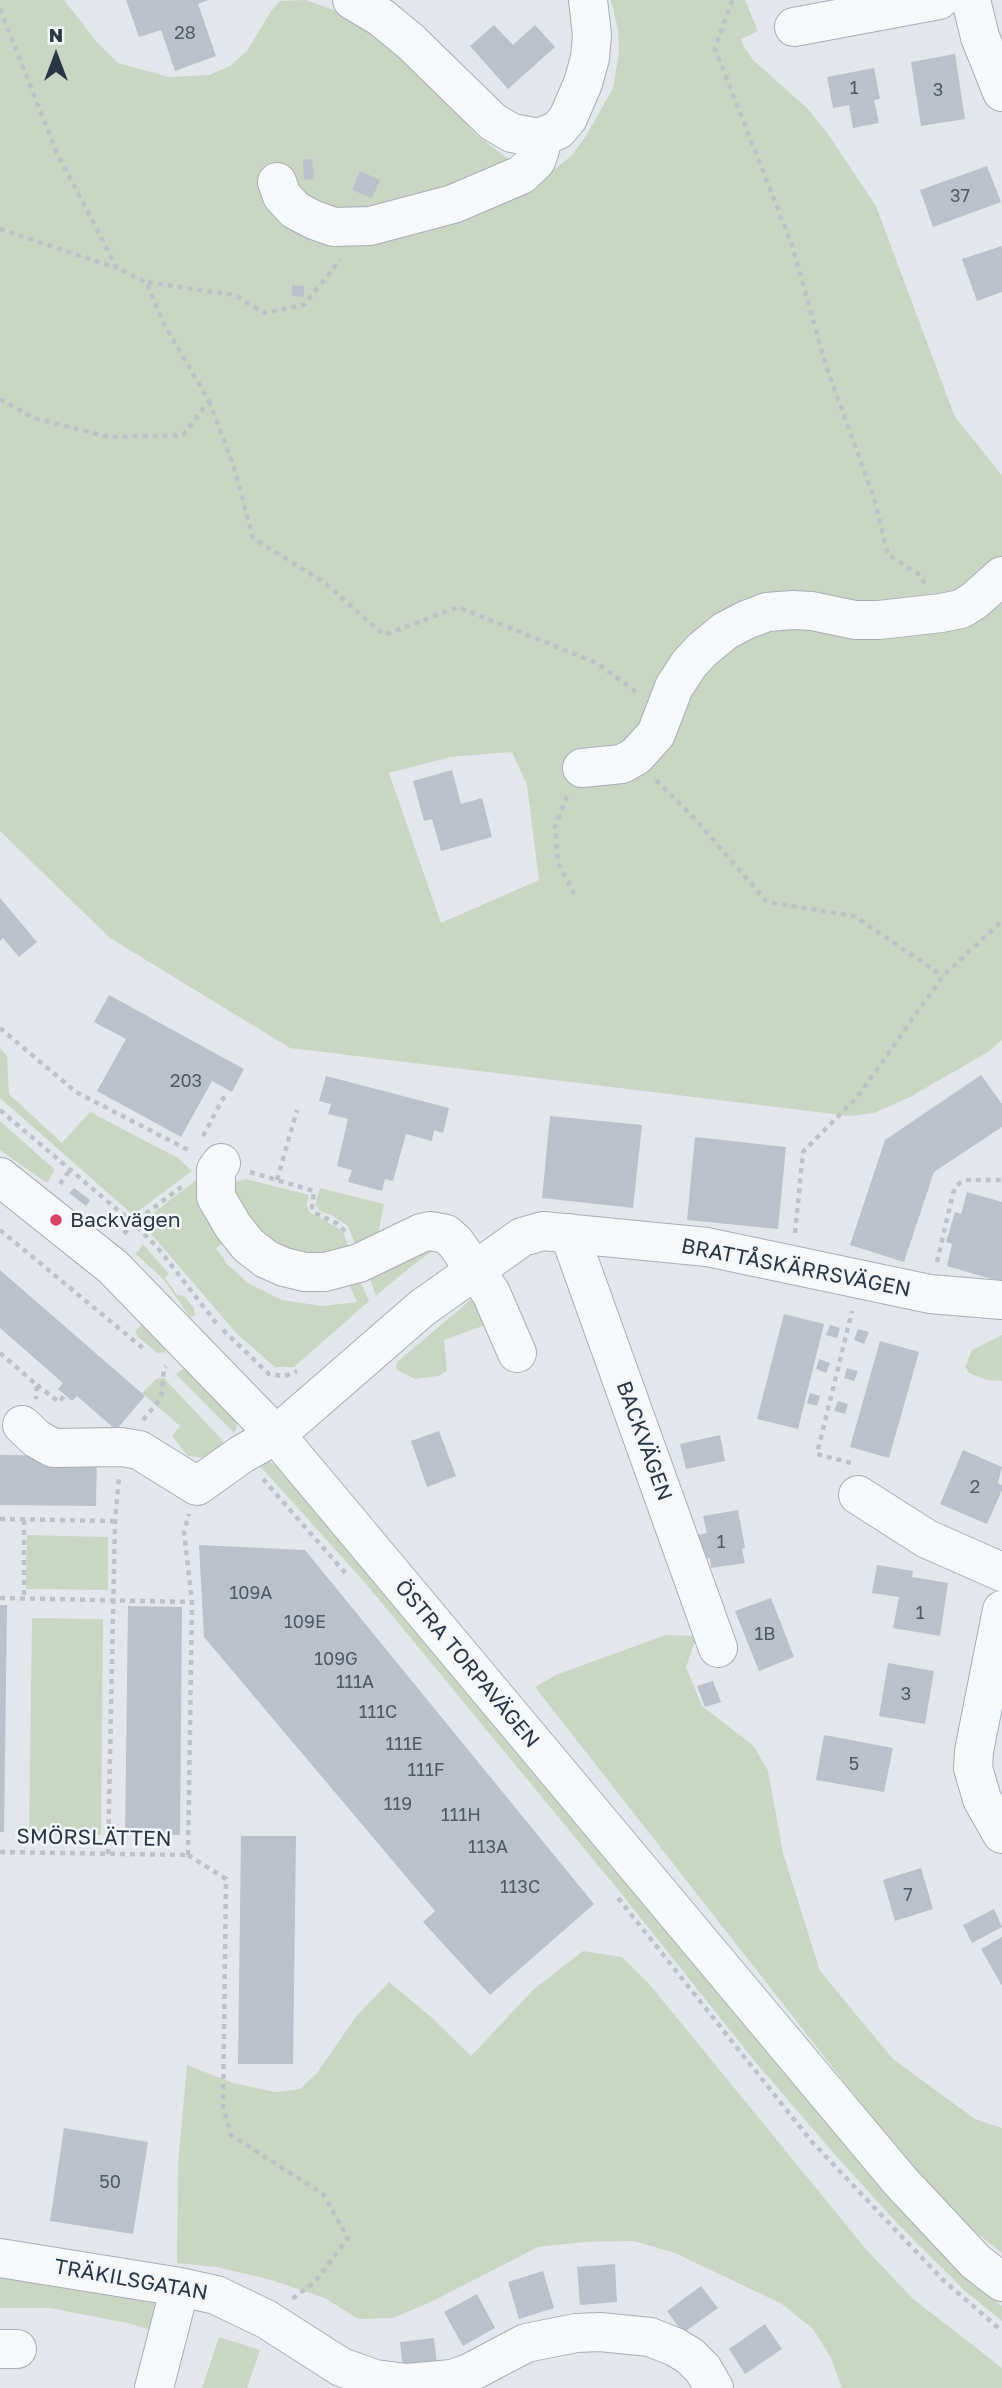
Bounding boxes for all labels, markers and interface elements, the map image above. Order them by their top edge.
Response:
north arrow [21,21,91,91]
house number: 28 [174,22,196,44]
text: N [49,23,63,46]
house number: 1 [850,77,858,99]
house number: 3 [933,79,943,101]
house number: 37 [950,185,970,207]
house number: 203 [170,1070,202,1092]
place label: Backvägen [70,1207,181,1233]
marker: Backvägen [48,1212,64,1228]
street label: BRATTÅSKÄRRSVÄGEN [679,1233,913,1303]
street label: BACKVÄGEN [611,1378,677,1504]
house number: 2 [970,1476,980,1498]
house number: 1 [717,1531,725,1553]
street label: ÖSTRA TORPAVÄGEN [389,1575,545,1753]
house number: 109A [230,1582,272,1604]
house number: 1 [916,1602,924,1624]
house number: 109E [284,1611,326,1633]
house number: 1B [755,1623,775,1645]
house number: 109G [314,1648,358,1670]
house number: 111A [336,1671,374,1693]
house number: 3 [901,1683,911,1705]
house number: 111C [359,1701,397,1723]
house number: 111E [385,1733,423,1755]
house number: 5 [849,1753,859,1775]
house number: 111F [408,1759,444,1781]
house number: 119 [384,1793,412,1815]
house number: 111H [441,1804,481,1826]
street label: SMÖRSLÄTTEN [16,1824,172,1852]
house number: 113A [468,1836,508,1858]
house number: 113C [500,1876,540,1898]
house number: 7 [903,1884,913,1906]
house number: 50 [99,2171,121,2193]
street label: TRÄKILSGATAN [52,2254,210,2306]

